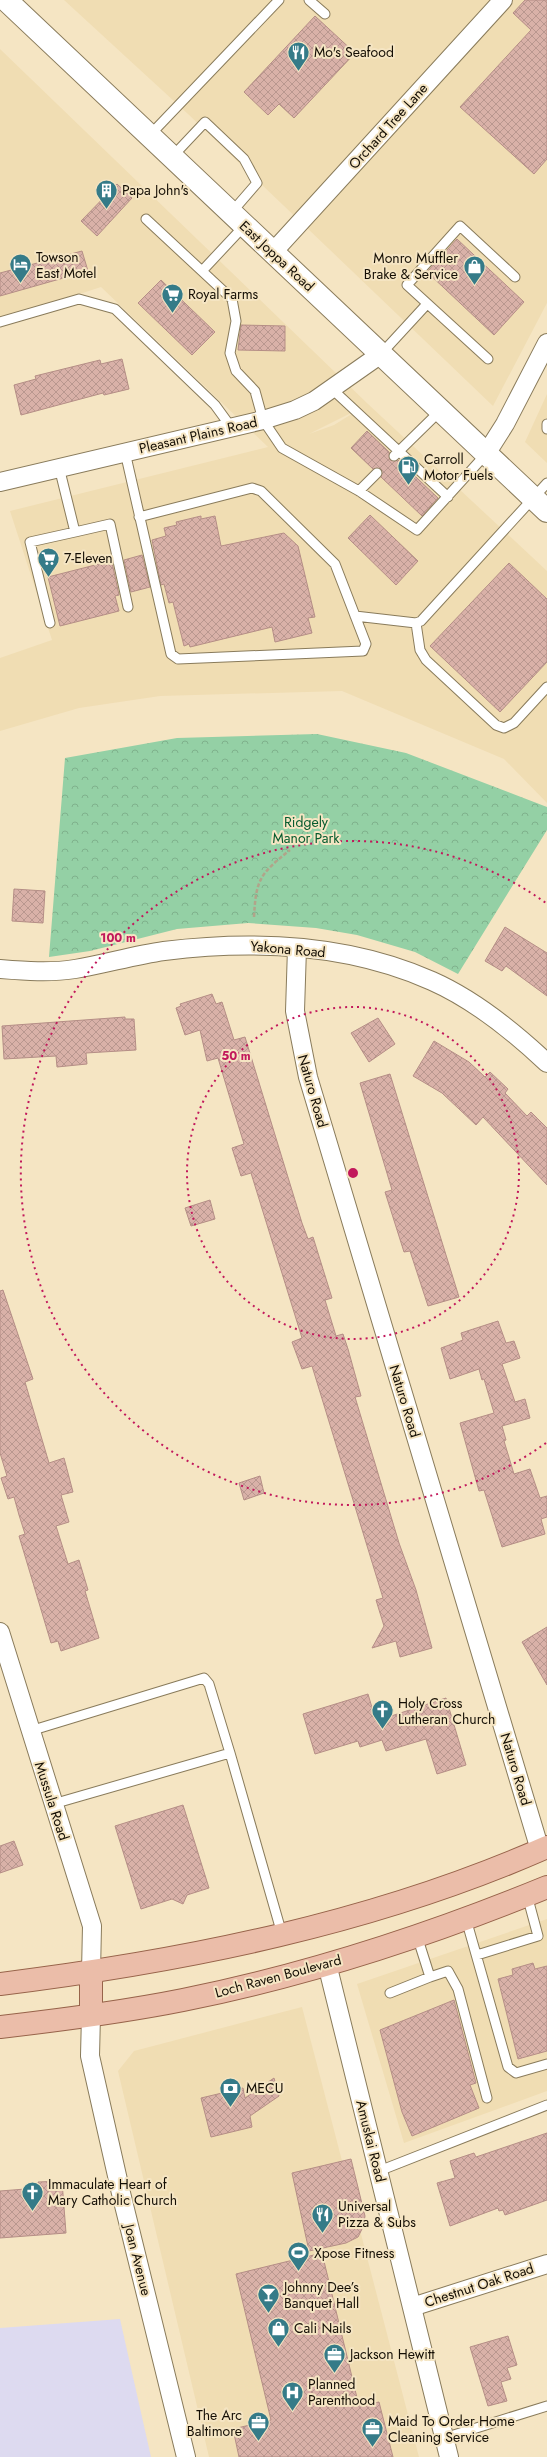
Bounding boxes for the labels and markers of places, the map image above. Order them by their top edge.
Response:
restaurant icon: Mo's Seafood [286,39,312,72]
place label: Mo's Seafood [314,42,394,62]
building icon: Papa John's [94,177,120,210]
place label: Papa John's [122,180,189,200]
place label: Towson East Motel [36,247,96,283]
place label: Monro Muffler Brake & Service [364,248,458,284]
hotel icon: Towson East Motel [7,252,33,285]
shop icon: Monro Muffler Brake & Service [461,253,487,286]
supermarket icon: Royal Farms [160,281,186,314]
place label: Royal Farms [188,284,259,304]
place label: Carroll Motor Fuels [424,449,493,485]
fuel station icon: Carroll Motor Fuels [396,454,422,487]
supermarket icon: 7-Eleven [36,545,62,578]
place label: 7-Eleven [64,548,113,568]
centre of rings [346,1166,360,1180]
place label: Holy Cross Lutheran Church [398,1693,495,1729]
church icon: Holy Cross Lutheran Church [369,1698,395,1731]
bank icon: MECU [218,2075,244,2108]
place label: MECU [246,2078,283,2098]
place label: Immaculate Heart of Mary Catholic Church [48,2174,177,2210]
church icon: Immaculate Heart of Mary Catholic Church [19,2179,45,2212]
place label: Universal Pizza & Subs [338,2196,416,2232]
restaurant icon: Universal Pizza & Subs [310,2201,336,2234]
sports icon: Xpose Fitness [286,2240,312,2273]
place label: Xpose Fitness [314,2243,395,2263]
place label: Johnny Dee’s Banquet Hall [282,2277,359,2313]
bar icon: Johnny Dee’s Banquet Hall [256,2282,282,2315]
shop icon: Cali Nails [265,2315,291,2348]
place label: Cali Nails [294,2318,352,2338]
office icon: Jackson Hewitt [322,2341,348,2374]
place label: Jackson Hewitt [348,2344,435,2364]
place label: Planned Parenthood [308,2374,375,2410]
hospital icon: Planned Parenthood [280,2379,306,2412]
place label: The Arc Baltimore [187,2405,242,2441]
office icon: The Arc Baltimore [245,2410,271,2443]
place label: Maid To Order Home Cleaning Service [388,2411,515,2447]
office icon: Maid To Order Home Cleaning Service [359,2416,385,2449]

